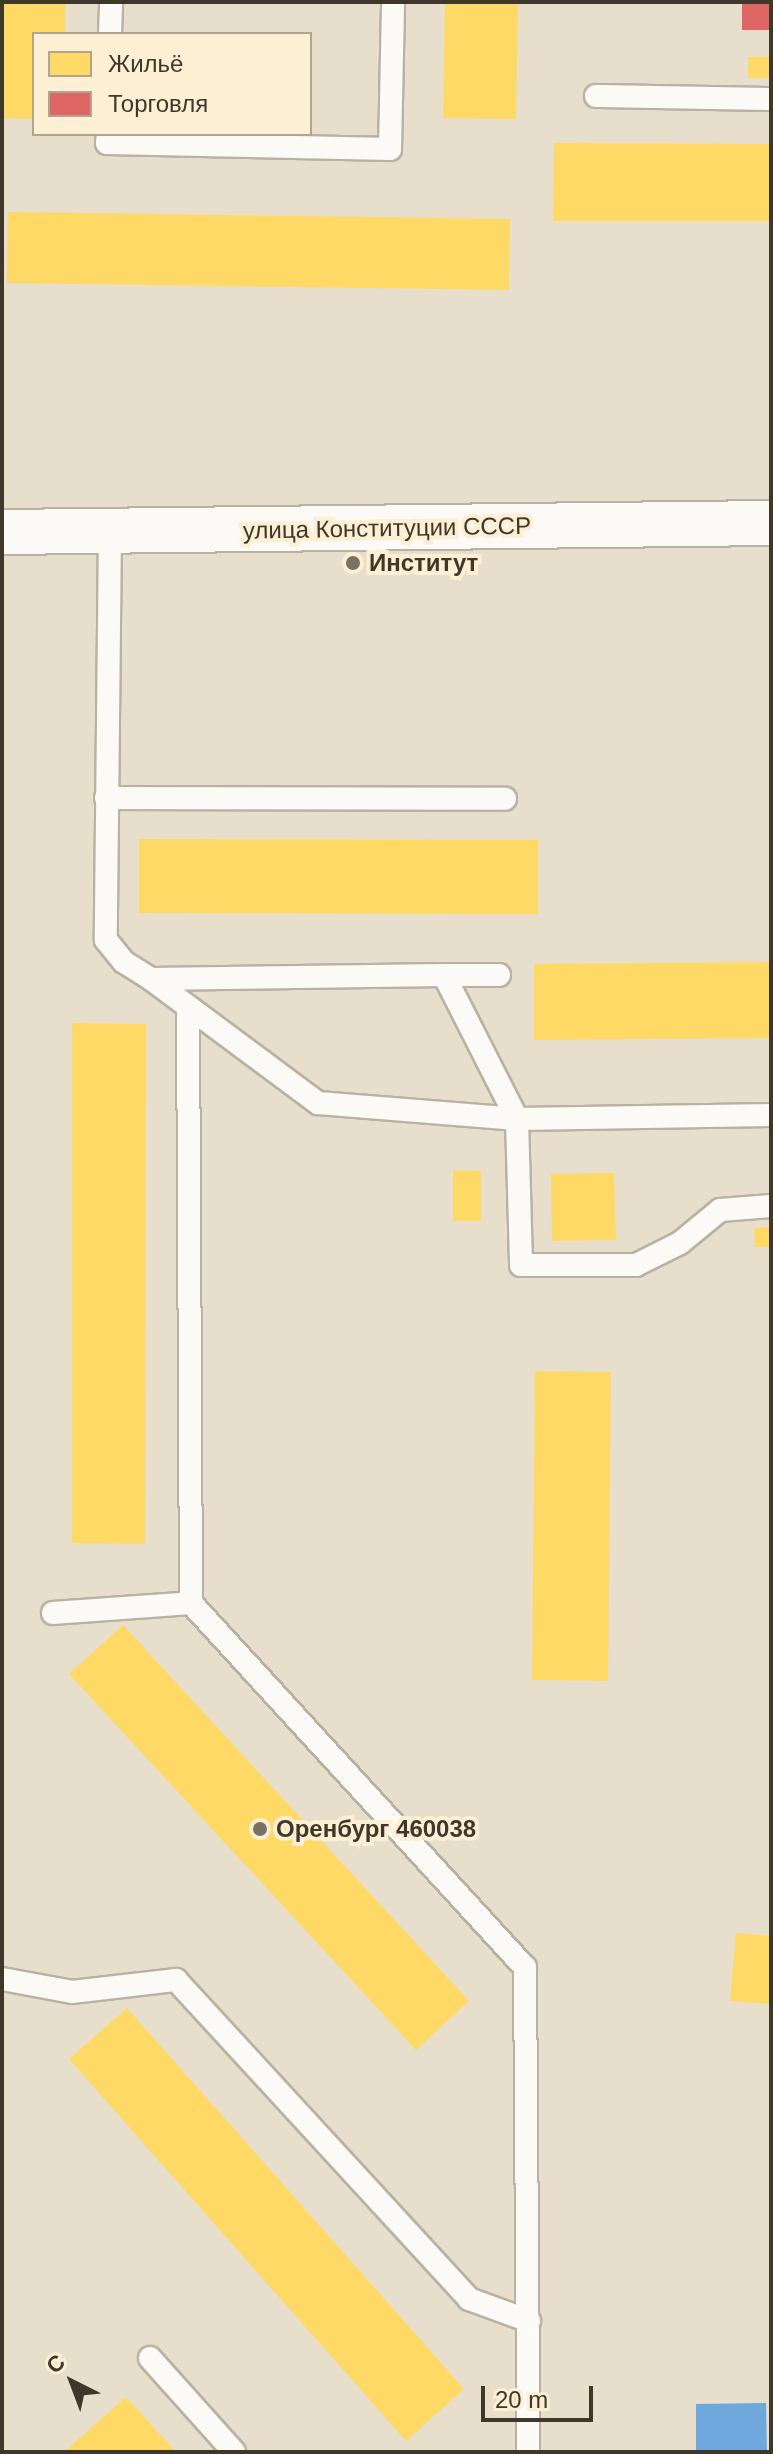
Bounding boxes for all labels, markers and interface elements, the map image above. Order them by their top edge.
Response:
legend [32,32,312,136]
text: Жильё [108,50,183,77]
text: Торговля [108,90,208,117]
street label: улица Конституции СССР [243,511,531,545]
place label: Институт [369,549,478,577]
marker: Институт [344,554,362,572]
place label: Оренбург 460038 [276,1815,476,1843]
marker: Оренбург 460038 [251,1820,269,1838]
north arrow [32,2342,112,2422]
text: С [41,2349,70,2378]
scale bar [485,2370,597,2420]
text: 20 m [495,2386,548,2413]

